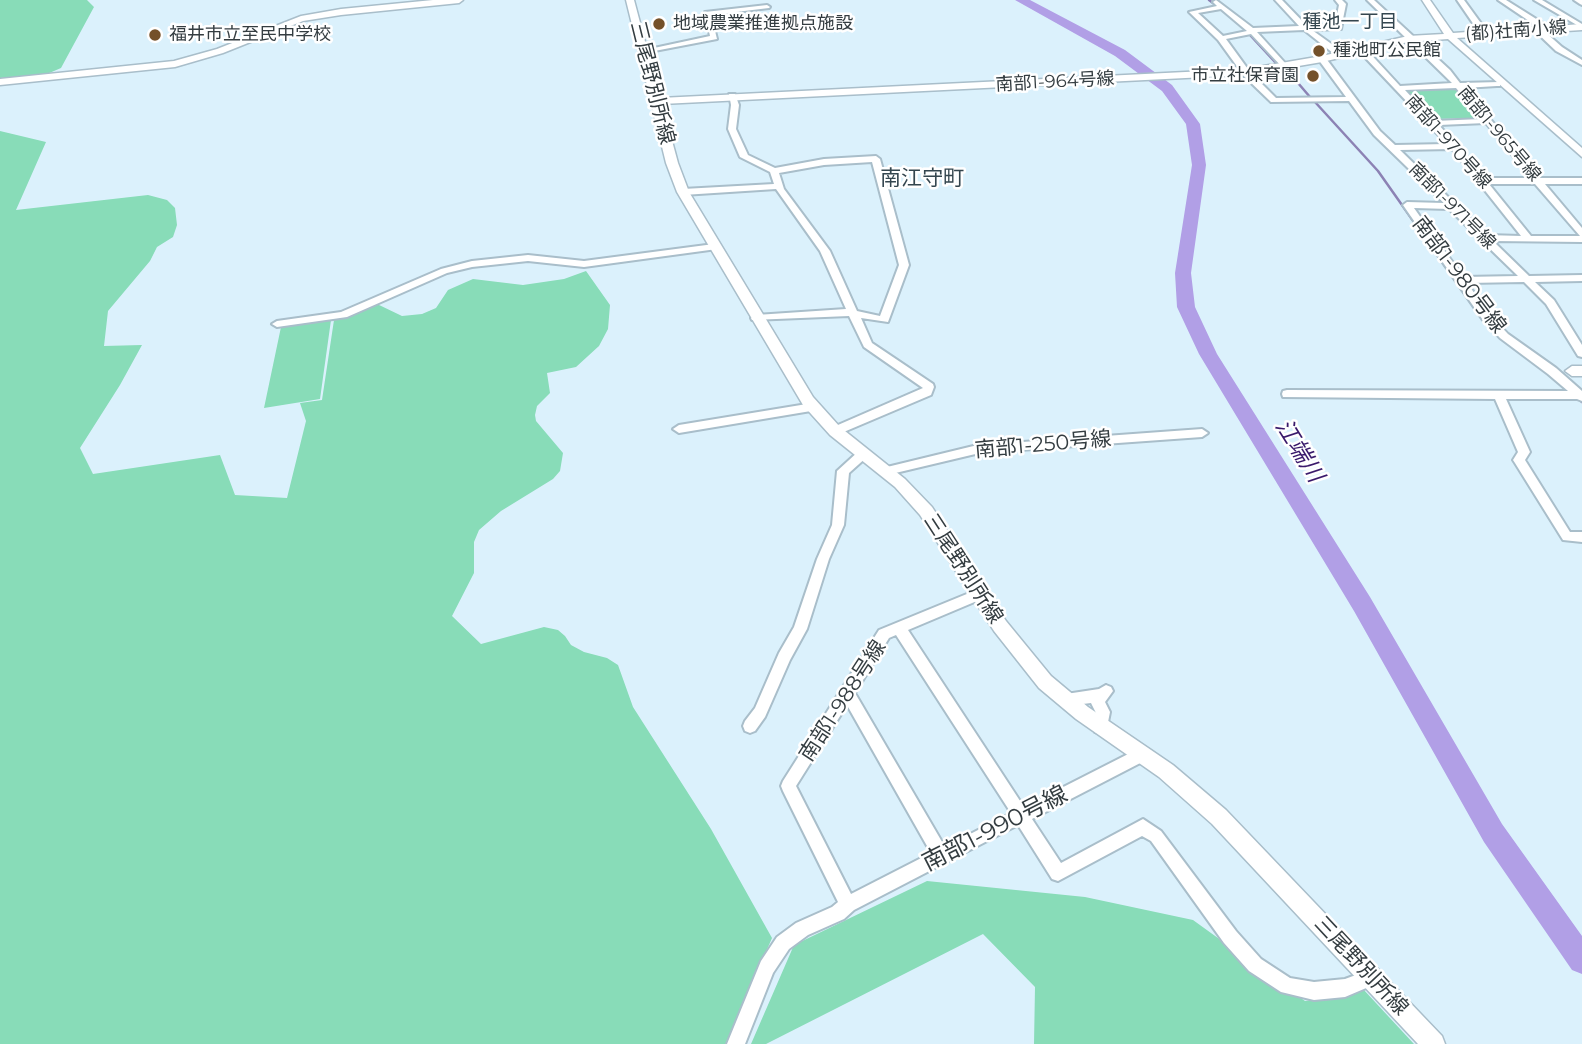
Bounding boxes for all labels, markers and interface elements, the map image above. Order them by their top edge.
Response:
district label: 種池一丁目 [1303,11,1397,33]
place label: 地域農業推進拠点施設 [673,13,853,35]
marker: 地域農業推進拠点施設 [651,16,667,32]
street label: (都)社南小線 [1464,17,1568,45]
street label: 三尾野別所線 [625,19,679,147]
place label: 福井市立至民中学校 [169,24,331,46]
marker: 福井市立至民中学校 [147,27,163,43]
place label: 種池町公民館 [1333,40,1441,62]
marker: 種池町公民館 [1311,43,1327,59]
place label: 市立社保育園 [1191,65,1299,87]
street label: 南部1-964号線 [995,68,1115,96]
marker: 市立社保育園 [1305,68,1321,84]
street label: 南部1-965号線 [1453,82,1545,186]
street label: 南部1-970号線 [1400,91,1496,193]
street label: 南部1-971号線 [1404,158,1500,254]
district label: 南江守町 [880,166,964,192]
street label: 南部1-980号線 [1407,212,1511,338]
water label: 江端川 [1269,414,1329,488]
street label: 南部1-250号線 [974,426,1112,464]
street label: 三尾野別所線 [918,509,1008,629]
street label: 南部1-988号線 [795,636,891,766]
street label: 南部1-990号線 [918,780,1072,878]
street label: 三尾野別所線 [1309,911,1413,1021]

